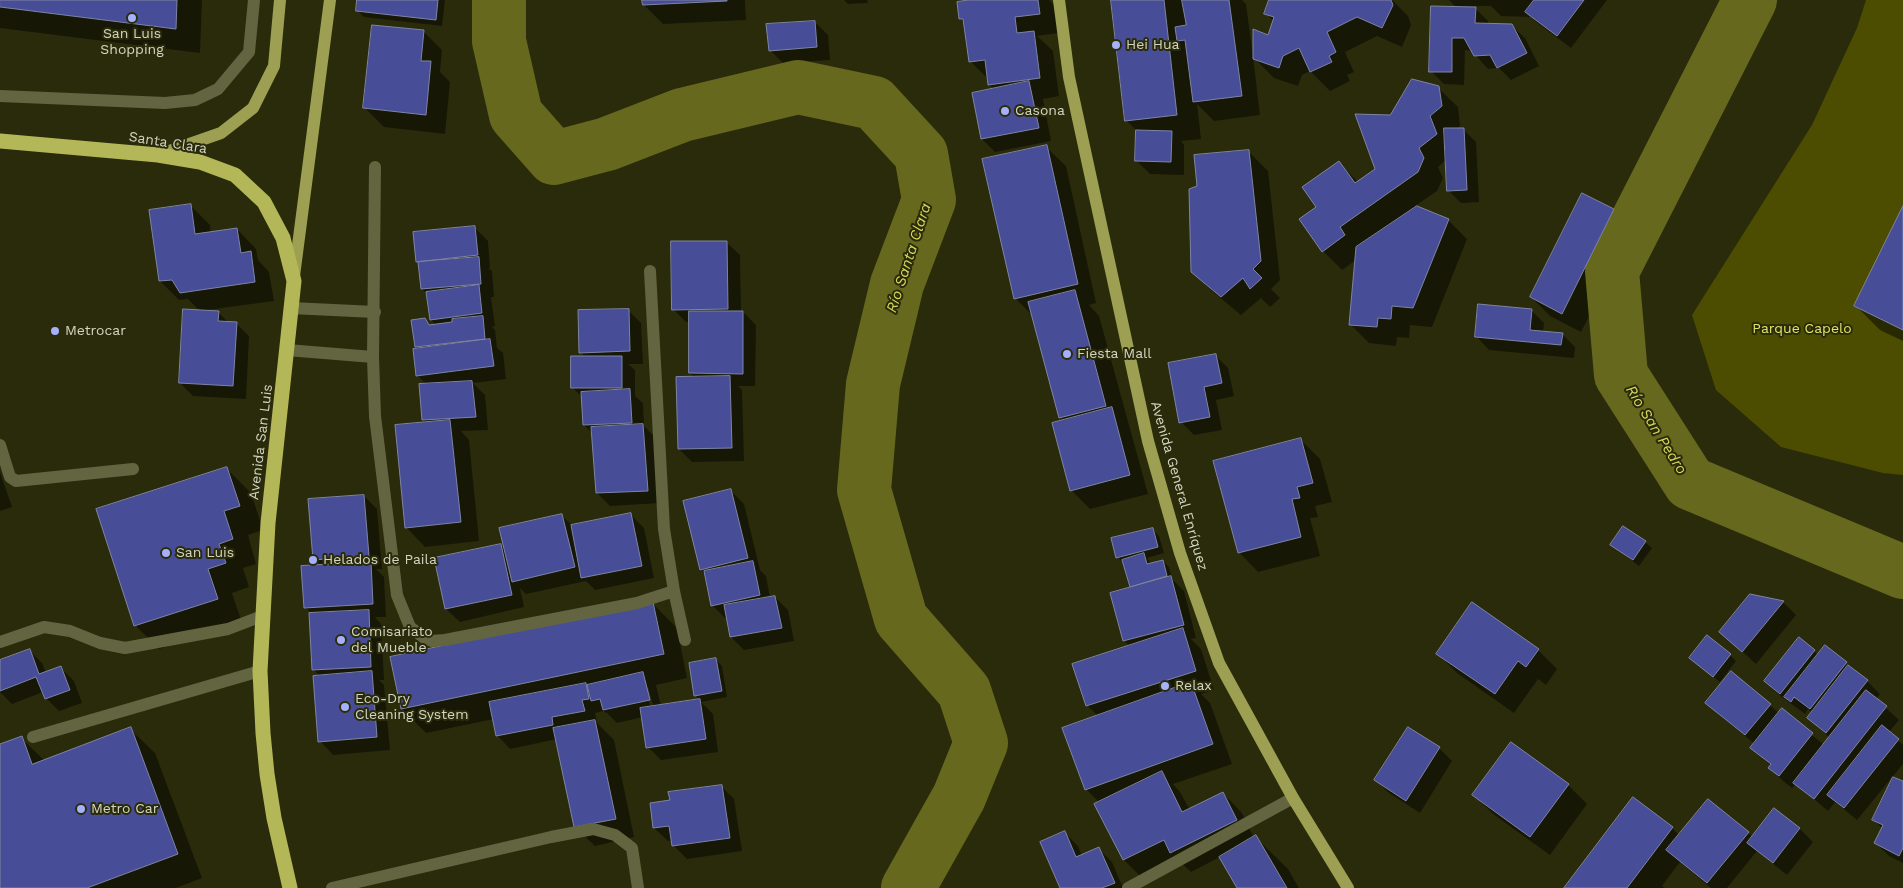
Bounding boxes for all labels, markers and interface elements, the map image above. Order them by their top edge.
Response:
marker: San Luis Shopping [126,12,138,24]
place label: San Luis Shopping [100,26,164,58]
place label: Hei Hua [1126,37,1179,53]
marker: Hei Hua [1110,39,1122,51]
place label: Casona [1015,103,1065,119]
marker: Casona [999,105,1011,117]
street label: Santa Clara [128,129,208,157]
water label: Río Santa Clara [883,201,935,315]
park label: Parque Capelo [1752,321,1852,337]
place label: Metrocar [65,323,126,339]
marker: Metrocar [49,325,61,337]
place label: Fiesta Mall [1077,346,1152,362]
marker: Fiesta Mall [1061,348,1073,360]
water label: Río San Pedro [1621,382,1691,478]
street label: Avenida San Luis [246,383,276,501]
street label: Avenida General Enríquez [1147,399,1211,573]
place label: San Luis [176,545,234,561]
marker: San Luis [160,547,172,559]
place label: Helados de Paila [323,552,437,568]
marker: Helados de Paila [307,554,319,566]
place label: Comisariato del Mueble [351,624,433,656]
marker: Comisariato del Mueble [335,634,347,646]
place label: Relax [1175,678,1212,694]
marker: Relax [1159,680,1171,692]
place label: Eco-Dry Cleaning System [355,691,468,724]
marker: Eco-Dry Cleaning System [339,701,351,713]
place label: Metro Car [91,801,158,817]
marker: Metro Car [75,803,87,815]

